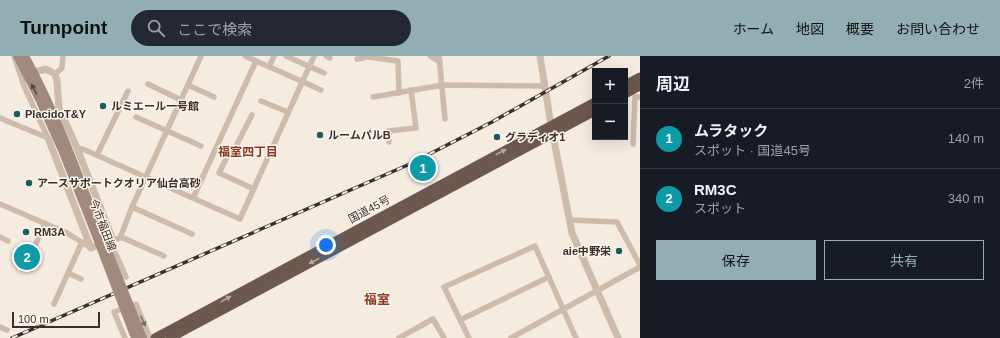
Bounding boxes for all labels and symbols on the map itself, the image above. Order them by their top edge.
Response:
one-way arrow [30,84,37,95]
place label: ルミエール一号館 [111,100,199,112]
marker: ルミエール一号館 [98,101,108,111]
place label: PlacidoT&Y [25,108,87,120]
marker: PlacidoT&Y [12,109,22,119]
place label: ルームパルB [328,129,391,141]
marker: ルームパルB [315,130,325,140]
place label: グラディオ1 [505,131,565,143]
marker: グラディオ1 [492,132,502,142]
district label: 福室四丁目 [218,145,278,159]
one-way arrow [496,149,507,155]
pin: 1 [410,153,436,183]
place label: アースサポートクオリア仙台高砂 [37,177,201,189]
marker: アースサポートクオリア仙台高砂 [24,178,34,188]
street label: 国道45号 [346,193,392,225]
street label: 今市福田線 [88,197,118,253]
place label: RM3A [34,226,65,238]
marker: RM3A [21,227,31,237]
your location [316,235,336,255]
pin: 2 [14,242,40,272]
place label: aie中野栄 [563,245,611,257]
marker: aie中野栄 [614,246,624,256]
one-way arrow [308,258,319,264]
district label: 福室 [364,292,390,307]
one-way arrow [221,296,232,303]
scale bar [12,310,100,329]
one-way arrow [140,315,146,327]

